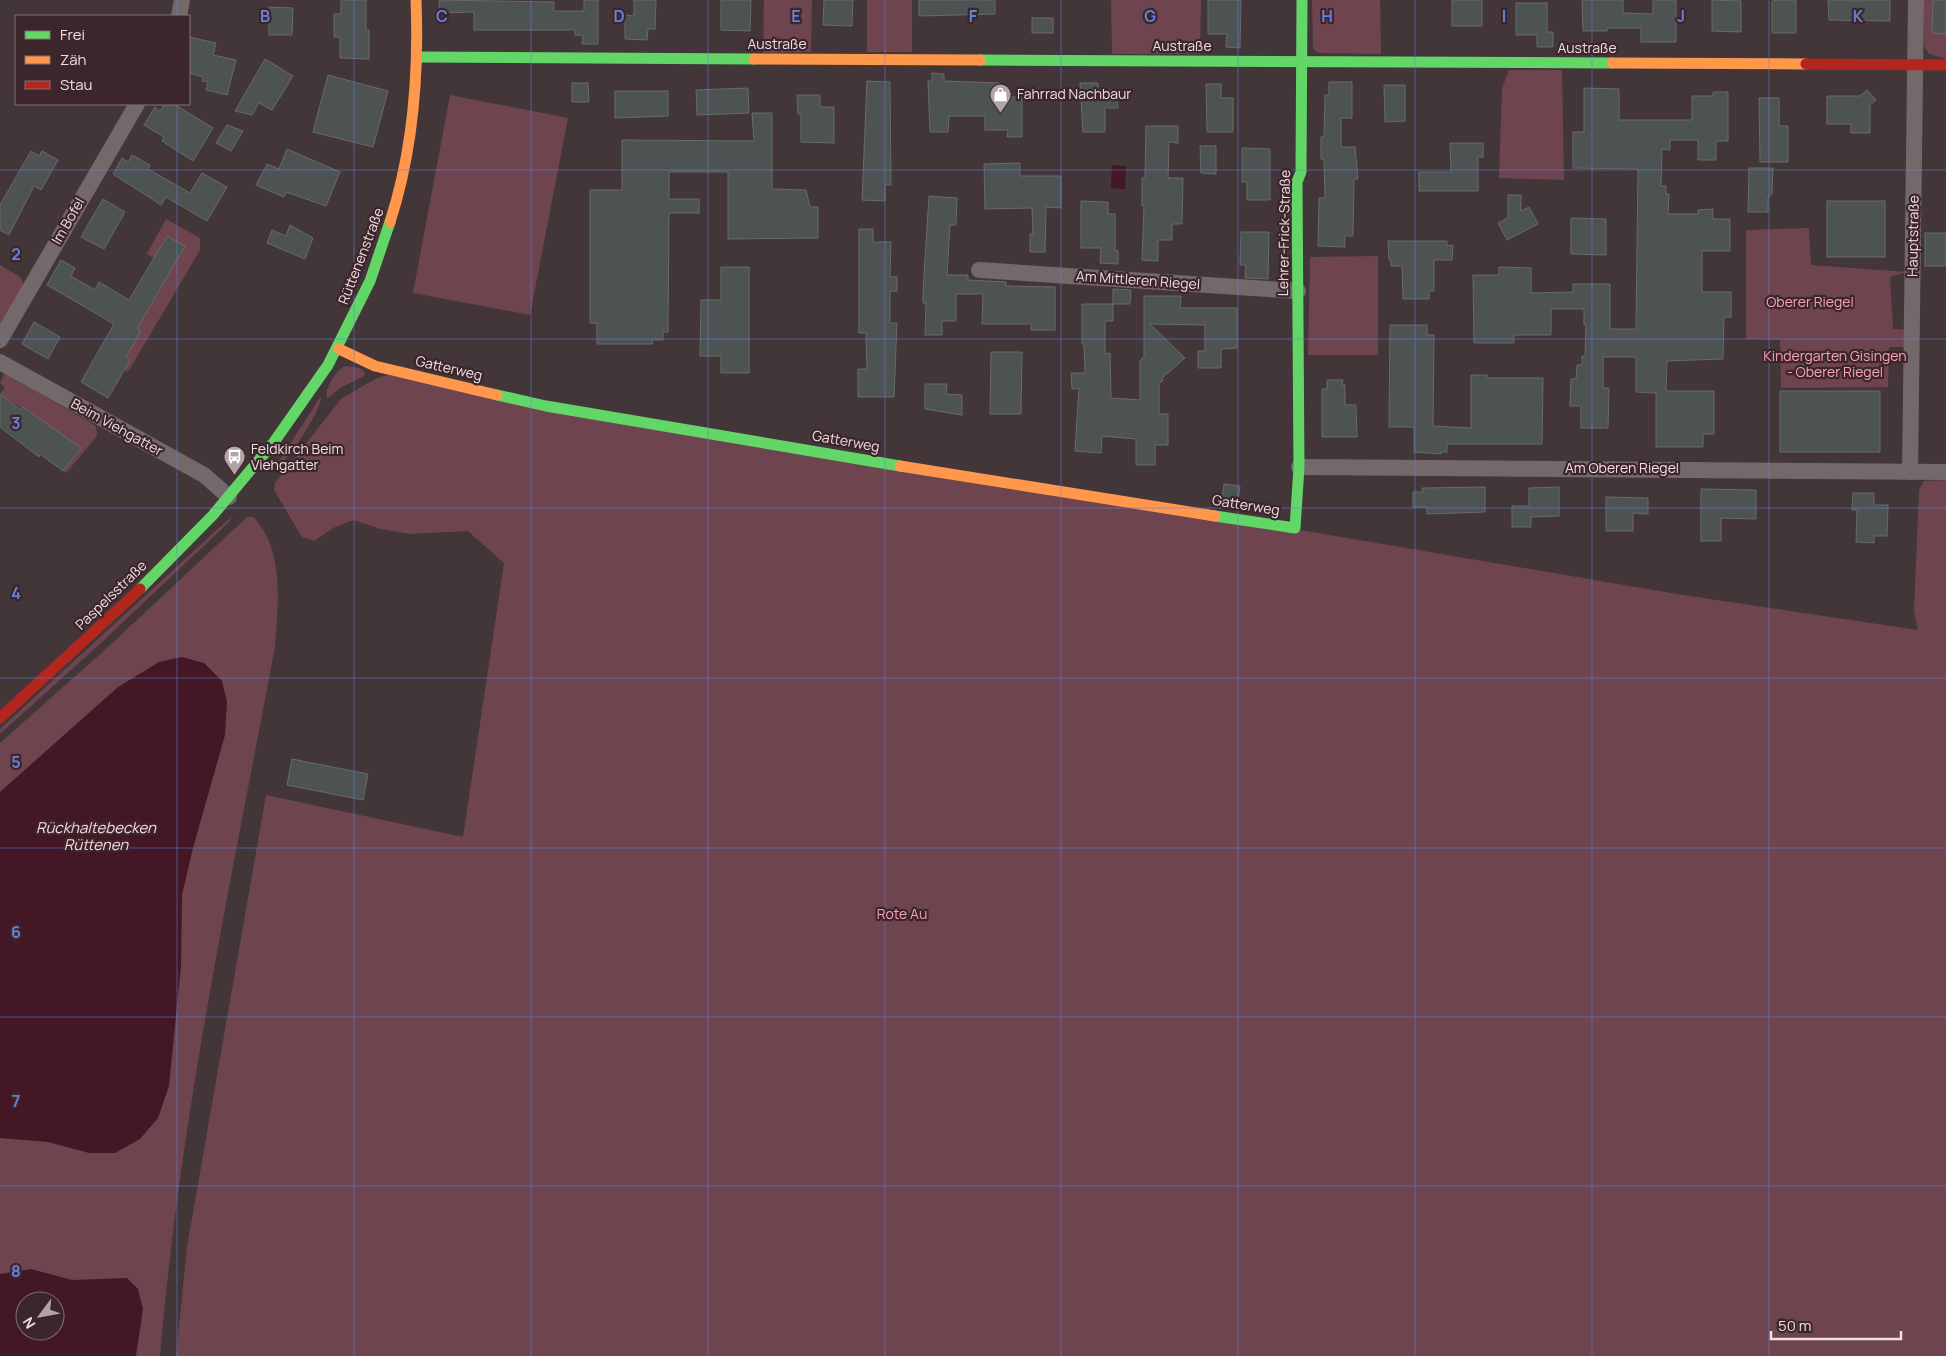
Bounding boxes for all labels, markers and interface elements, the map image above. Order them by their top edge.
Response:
text: B [260,5,270,27]
text: C [436,5,448,27]
text: D [613,5,625,27]
text: E [791,5,801,27]
text: F [969,5,978,27]
text: G [1144,5,1156,27]
text: H [1321,5,1333,27]
text: I [1502,5,1506,27]
text: J [1677,5,1685,27]
text: K [1853,5,1864,27]
legend [15,15,190,105]
text: Frei [60,24,85,45]
street label: Austraße [747,34,807,53]
street label: Austraße [1152,36,1212,55]
street label: Austraße [1557,38,1617,57]
text: Zäh [60,49,87,70]
text: Stau [60,74,93,95]
shop icon: Fahrrad Nachbaur [989,82,1013,113]
place label: Fahrrad Nachbaur [1017,84,1131,103]
street label: Lehrer-Frick-Straße [1273,170,1294,296]
street label: Im Bofel [47,194,89,248]
street label: Hauptstraße [1902,195,1923,277]
street label: Rüttenenstraße [333,205,388,307]
text: 2 [11,243,21,265]
street label: Am Mittleren Riegel [1075,266,1201,293]
park label: Oberer Riegel [1766,292,1854,311]
park label: Kindergarten Gisingen - Oberer Riegel [1763,346,1907,381]
street label: Gatterweg [414,351,484,384]
street label: Beim Viehgatter [68,393,167,460]
text: 3 [11,412,21,434]
street label: Gatterweg [811,425,881,456]
place label: Feldkirch Beim Viehgatter [251,439,344,474]
bus stop icon: Feldkirch Beim Viehgatter [223,445,247,476]
street label: Am Oberen Riegel [1565,458,1679,477]
street label: Gatterweg [1211,490,1281,519]
street label: Paspelsstraße [71,556,150,634]
text: 4 [11,582,21,604]
text: 5 [11,751,21,773]
water label: Rückhaltebecken Rüttenen [36,817,157,855]
park label: Rote Au [877,904,927,923]
text: 6 [11,921,21,943]
text: 7 [12,1090,20,1112]
text: 8 [11,1260,21,1282]
north arrow [15,1291,65,1341]
scale bar [1771,1308,1901,1340]
text: N [18,1314,39,1332]
text: 50 m [1778,1315,1812,1336]

